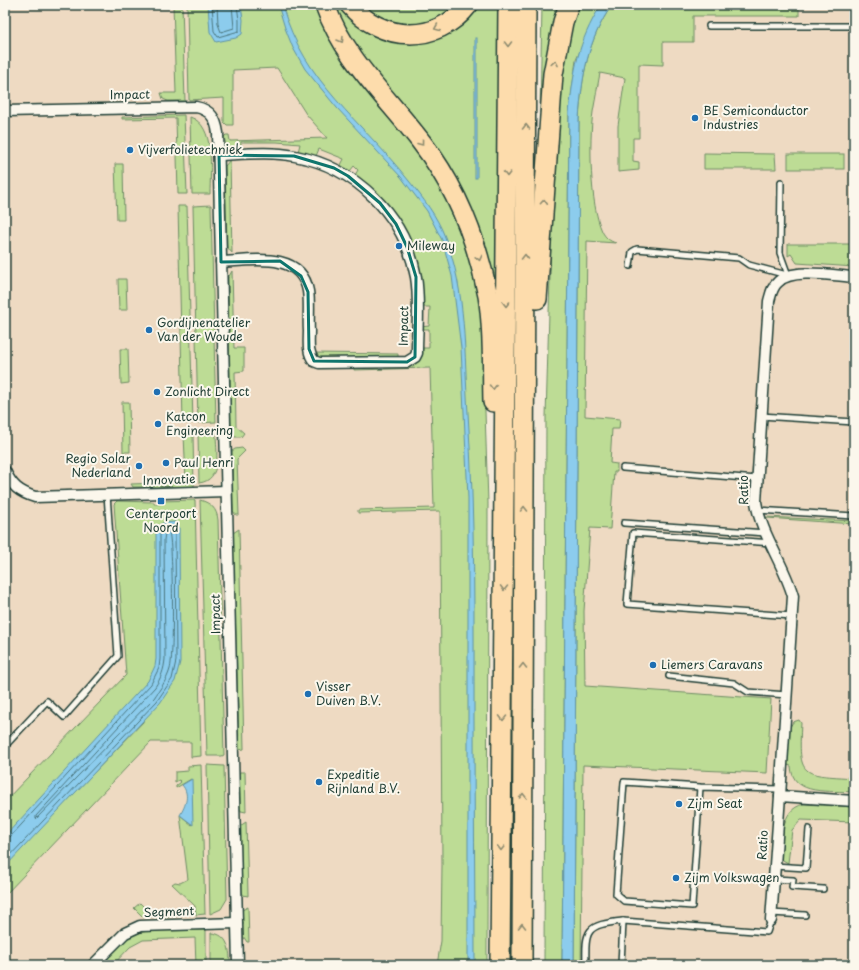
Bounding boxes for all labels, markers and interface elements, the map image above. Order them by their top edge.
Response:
one-way arrow [433,23,441,31]
one-way arrow [337,36,344,43]
one-way arrow [504,41,512,47]
one-way arrow [550,59,559,66]
street label: Impact [110,85,150,103]
place label: BE Semiconductor Industries [703,101,809,133]
marker: BE Semiconductor Industries [690,113,700,123]
one-way arrow [522,124,530,130]
one-way arrow [416,138,423,145]
place label: Vijverfolietechniek [138,140,243,158]
marker: Vijverfolietechniek [125,145,135,155]
one-way arrow [503,171,511,177]
one-way arrow [539,199,548,205]
place label: Mileway [407,236,455,254]
marker: Mileway [394,241,404,251]
one-way arrow [521,254,529,260]
one-way arrow [474,255,482,261]
one-way arrow [502,301,510,307]
street label: Impact [394,306,412,346]
place label: Gordijnenatelier Van der Woude [157,313,251,345]
marker: Gordijnenatelier Van der Woude [144,325,154,335]
place label: Zonlicht Direct [165,382,250,400]
one-way arrow [489,384,497,390]
marker: Zonlicht Direct [152,387,162,397]
place label: Katcon Engineering [166,407,233,439]
marker: Katcon Engineering [153,419,163,429]
place label: Regio Solar Nederland [65,449,132,481]
place label: Paul Henri [174,453,234,471]
marker: Paul Henri [161,458,171,468]
marker: Regio Solar Nederland [134,461,144,471]
street label: Innovatie [142,469,196,489]
street label: Ratio [734,475,752,505]
marker: Centerpoort Noord [156,496,166,506]
place label: Centerpoort Noord [126,504,196,536]
one-way arrow [520,506,528,512]
one-way arrow [500,585,508,591]
street label: Impact [206,594,224,634]
place label: Liemers Caravans [661,655,763,673]
marker: Liemers Caravans [648,660,658,670]
one-way arrow [519,663,527,669]
place label: Visser Duiven B.V. [316,677,381,709]
marker: Visser Duiven B.V. [303,689,313,699]
one-way arrow [499,715,507,721]
place label: Expeditie Rijnland B.V. [327,765,400,797]
marker: Expeditie Rijnland B.V. [314,777,324,787]
one-way arrow [519,793,527,799]
place label: Zijm Seat [687,794,743,812]
marker: Zijm Seat [674,799,684,809]
street label: Ratio [752,829,772,860]
one-way arrow [497,845,506,851]
place label: Zijm Volkswagen [684,868,780,886]
marker: Zijm Volkswagen [671,873,681,883]
street label: Segment [143,901,195,921]
one-way arrow [518,923,526,929]

